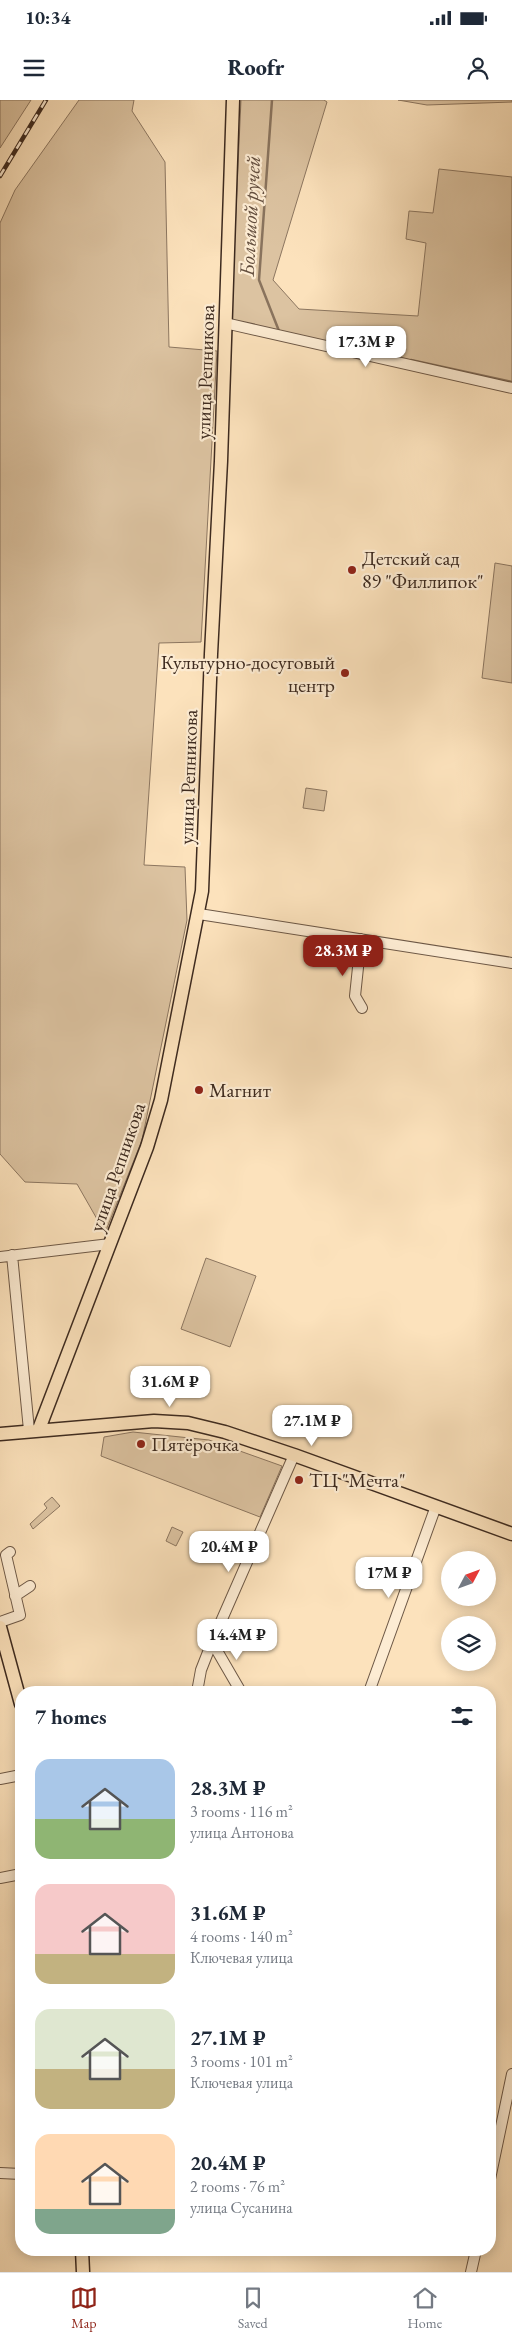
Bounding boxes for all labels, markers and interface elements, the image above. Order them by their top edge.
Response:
text: 10:34 [25,5,71,30]
text: Roofr [228,53,284,82]
icon: menu [20,54,48,82]
icon: person [464,54,492,82]
water label: Большой ручей [233,155,266,278]
street label: улица Репникова [190,304,220,440]
pin: 17.3M ₽ [320,326,412,368]
text: 17.3M ₽ [337,331,395,352]
place label: Детский сад 89 "Филлипок" [362,545,484,594]
marker: Детский сад 89 "Филлипок" [346,564,358,576]
place label: Культурно-досуговый центр [161,649,335,698]
marker: Культурно-досуговый центр [339,667,351,679]
street label: улица Репникова [173,709,203,845]
pin: 28.3M ₽ [297,934,389,977]
text: 28.3M ₽ [314,940,372,961]
place label: Магнит [209,1077,271,1103]
marker: Магнит [193,1084,205,1096]
street label: улица Репникова [83,1099,151,1235]
pin: 31.6M ₽ [124,1366,216,1408]
text: 31.6M ₽ [141,1371,199,1392]
pin: 27.1M ₽ [266,1404,358,1447]
text: 27.1M ₽ [283,1410,341,1431]
place label: Пятёрочка [151,1431,239,1457]
marker: Пятёрочка [135,1438,147,1450]
place label: ТЦ "Мечта" [309,1467,406,1493]
marker: ТЦ "Мечта" [293,1474,305,1486]
pin: 20.4M ₽ [183,1530,275,1573]
text: 20.4M ₽ [200,1536,258,1557]
north arrow [441,1551,496,1606]
map controls [441,1551,496,1671]
pin: 17M ₽ [354,1556,424,1599]
text: 17M ₽ [366,1562,412,1583]
button: layers [441,1616,496,1671]
pin: 14.4M ₽ [191,1618,283,1661]
text: 14.4M ₽ [208,1624,266,1645]
icon: filters [448,1702,476,1730]
text: 7 homes [35,1703,107,1730]
text: 28.3M ₽ [190,1774,266,1801]
icon: home [75,1779,135,1839]
text: 3 rooms · 116 m² [190,1801,293,1822]
text: улица Антонова [190,1822,294,1843]
text: 31.6M ₽ [190,1899,266,1926]
icon: home [75,1904,135,1964]
text: 4 rooms · 140 m² [190,1926,293,1947]
text: Ключевая улица [190,1947,293,1968]
text: 27.1M ₽ [190,2024,266,2051]
icon: home [75,2029,135,2089]
text: 3 rooms · 101 m² [190,2051,293,2072]
text: Ключевая улица [190,2072,293,2093]
text: 20.4M ₽ [190,2149,266,2176]
icon: home [75,2154,135,2214]
text: 2 rooms · 76 m² [190,2176,285,2197]
text: улица Сусанина [190,2197,293,2218]
tab: Map [70,2284,98,2332]
tab: Saved [238,2284,268,2332]
tab: Home [407,2284,442,2332]

